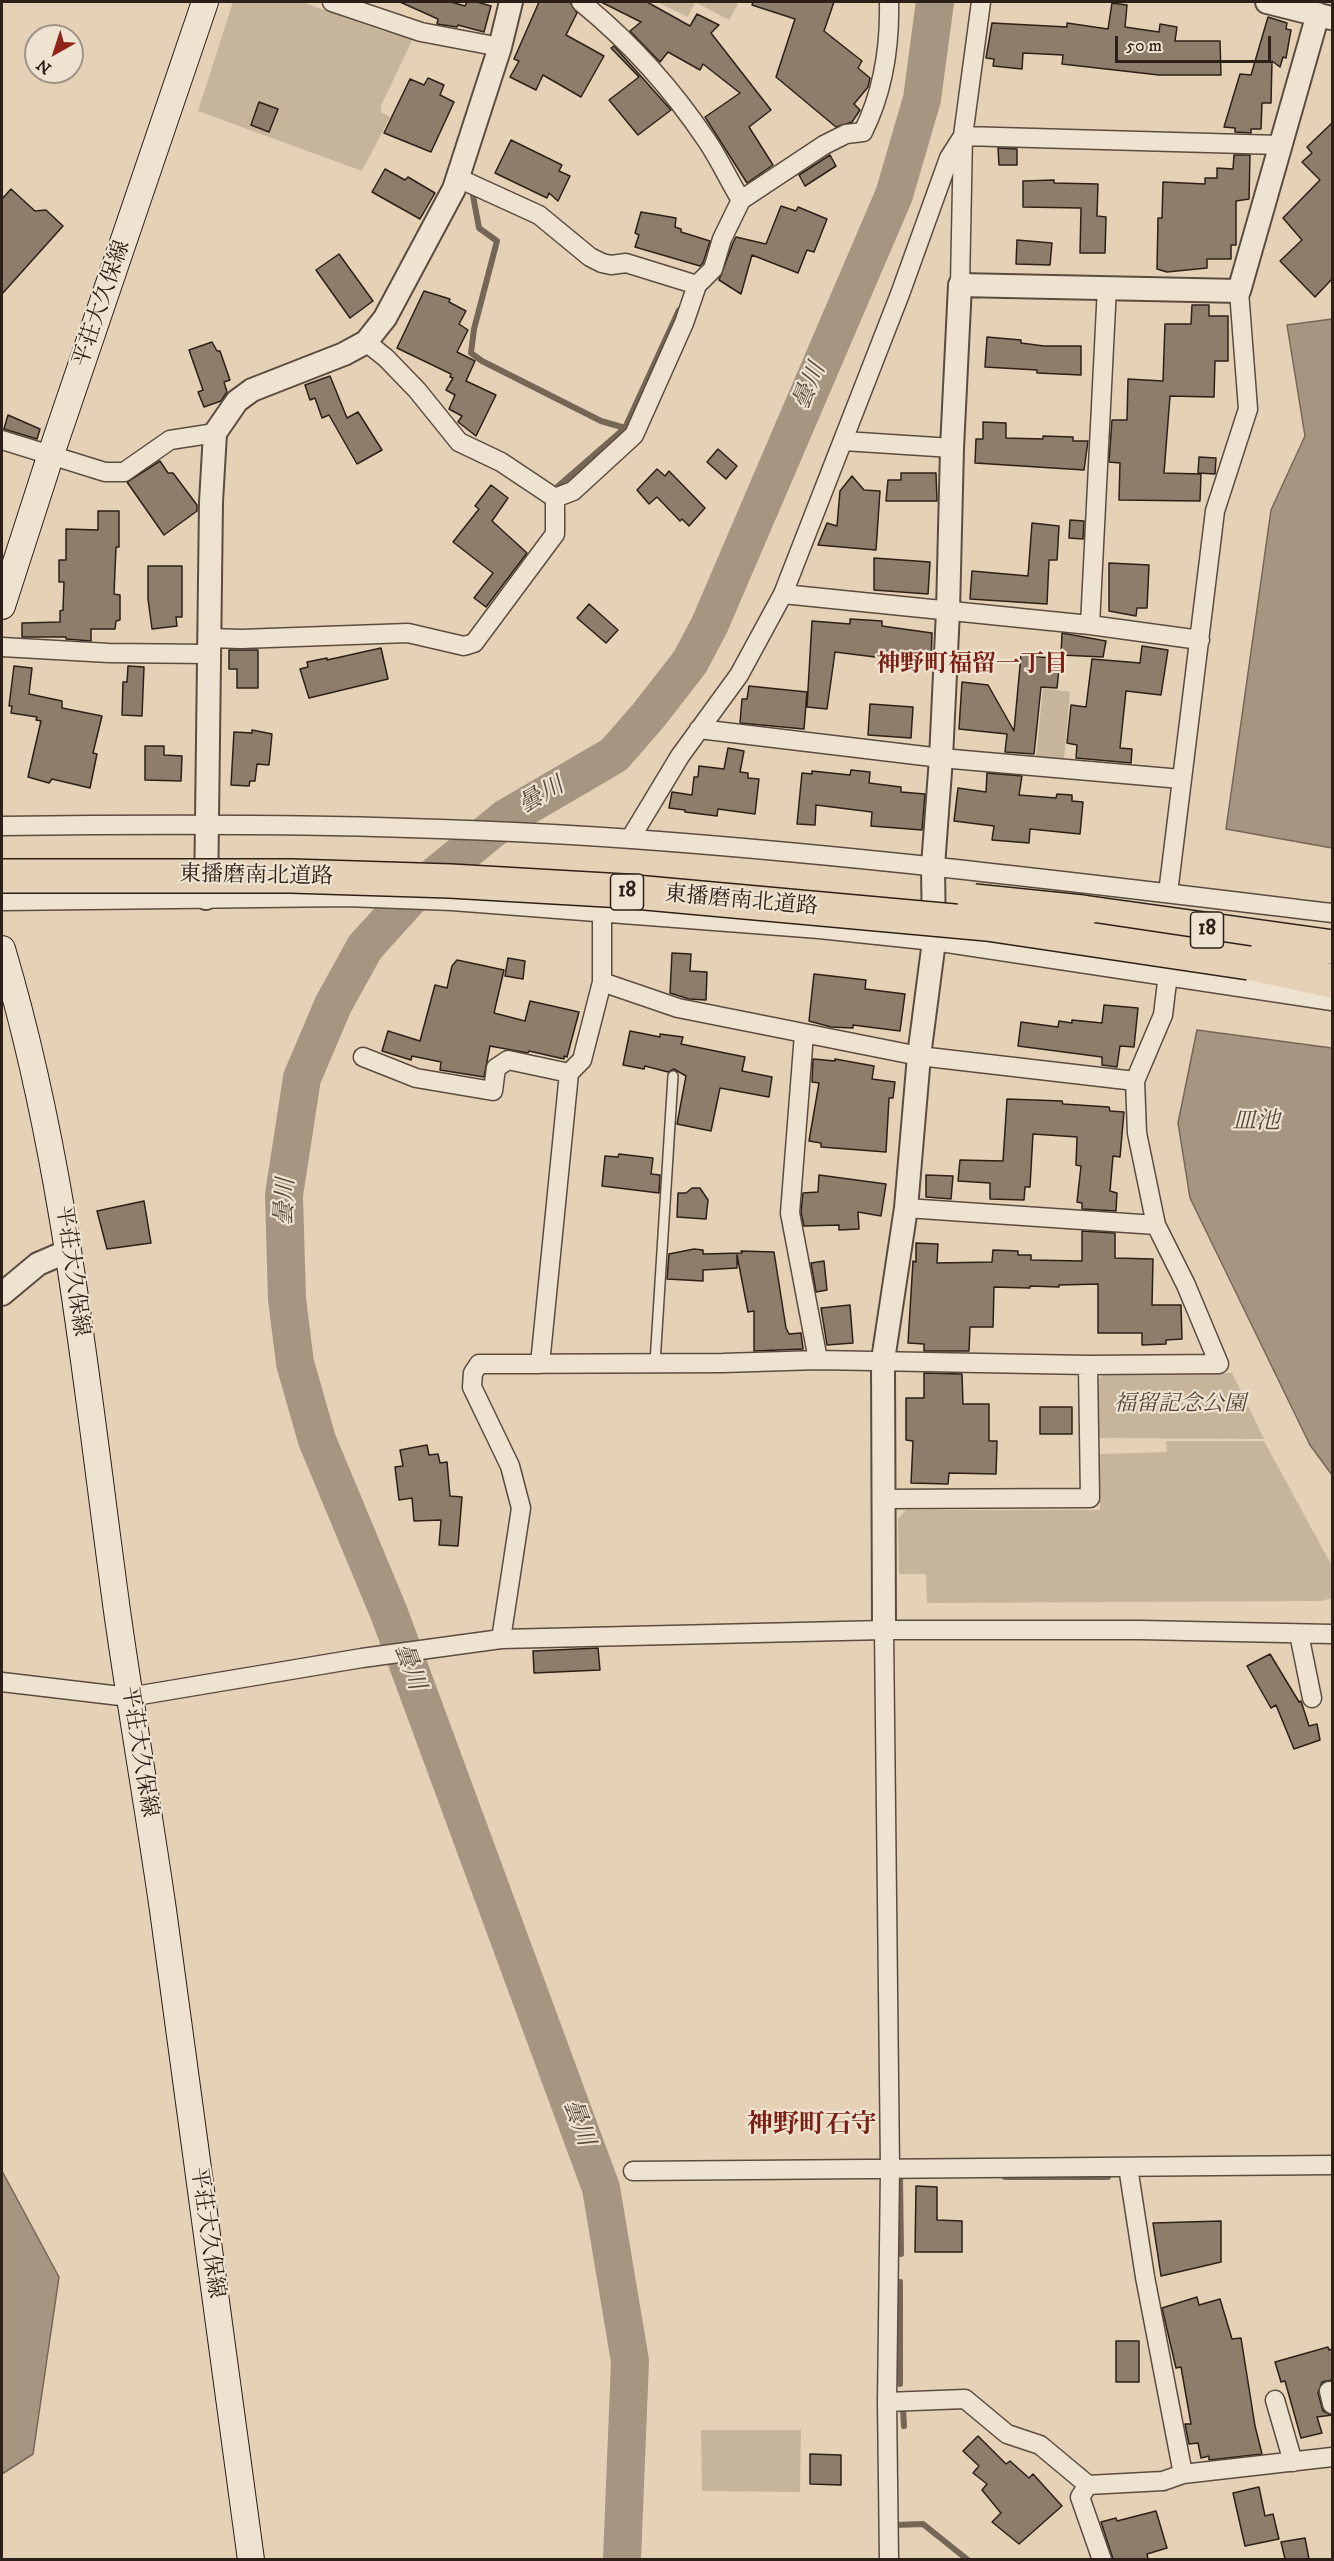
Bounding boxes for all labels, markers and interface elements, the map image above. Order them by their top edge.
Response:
north arrow [24,24,84,84]
scale bar [1118,24,1274,62]
text: 50 m [1126,35,1162,57]
text: N [33,55,55,78]
street label: 平荘大久保線 [69,237,137,371]
water label: 曇川 [788,359,834,415]
district label: 神野町福留一丁目 [876,652,1068,680]
water label: 曇川 [514,773,570,821]
street label: 東播磨南北道路 [179,862,333,892]
road number: 18 [610,874,644,910]
street label: 東播磨南北道路 [663,882,819,922]
road number: 18 [1190,912,1224,948]
water label: 皿池 [1232,1109,1280,1137]
water label: 曇川 [271,1177,303,1227]
street label: 平荘大久保線 [49,1204,93,1338]
park label: 福留記念公園 [1114,1392,1246,1418]
water label: 曇川 [386,1640,430,1694]
street label: 平荘大久保線 [115,1685,161,1819]
water label: 曇川 [555,2096,599,2150]
district label: 神野町石守 [747,2111,877,2143]
street label: 平荘大久保線 [184,2166,228,2300]

